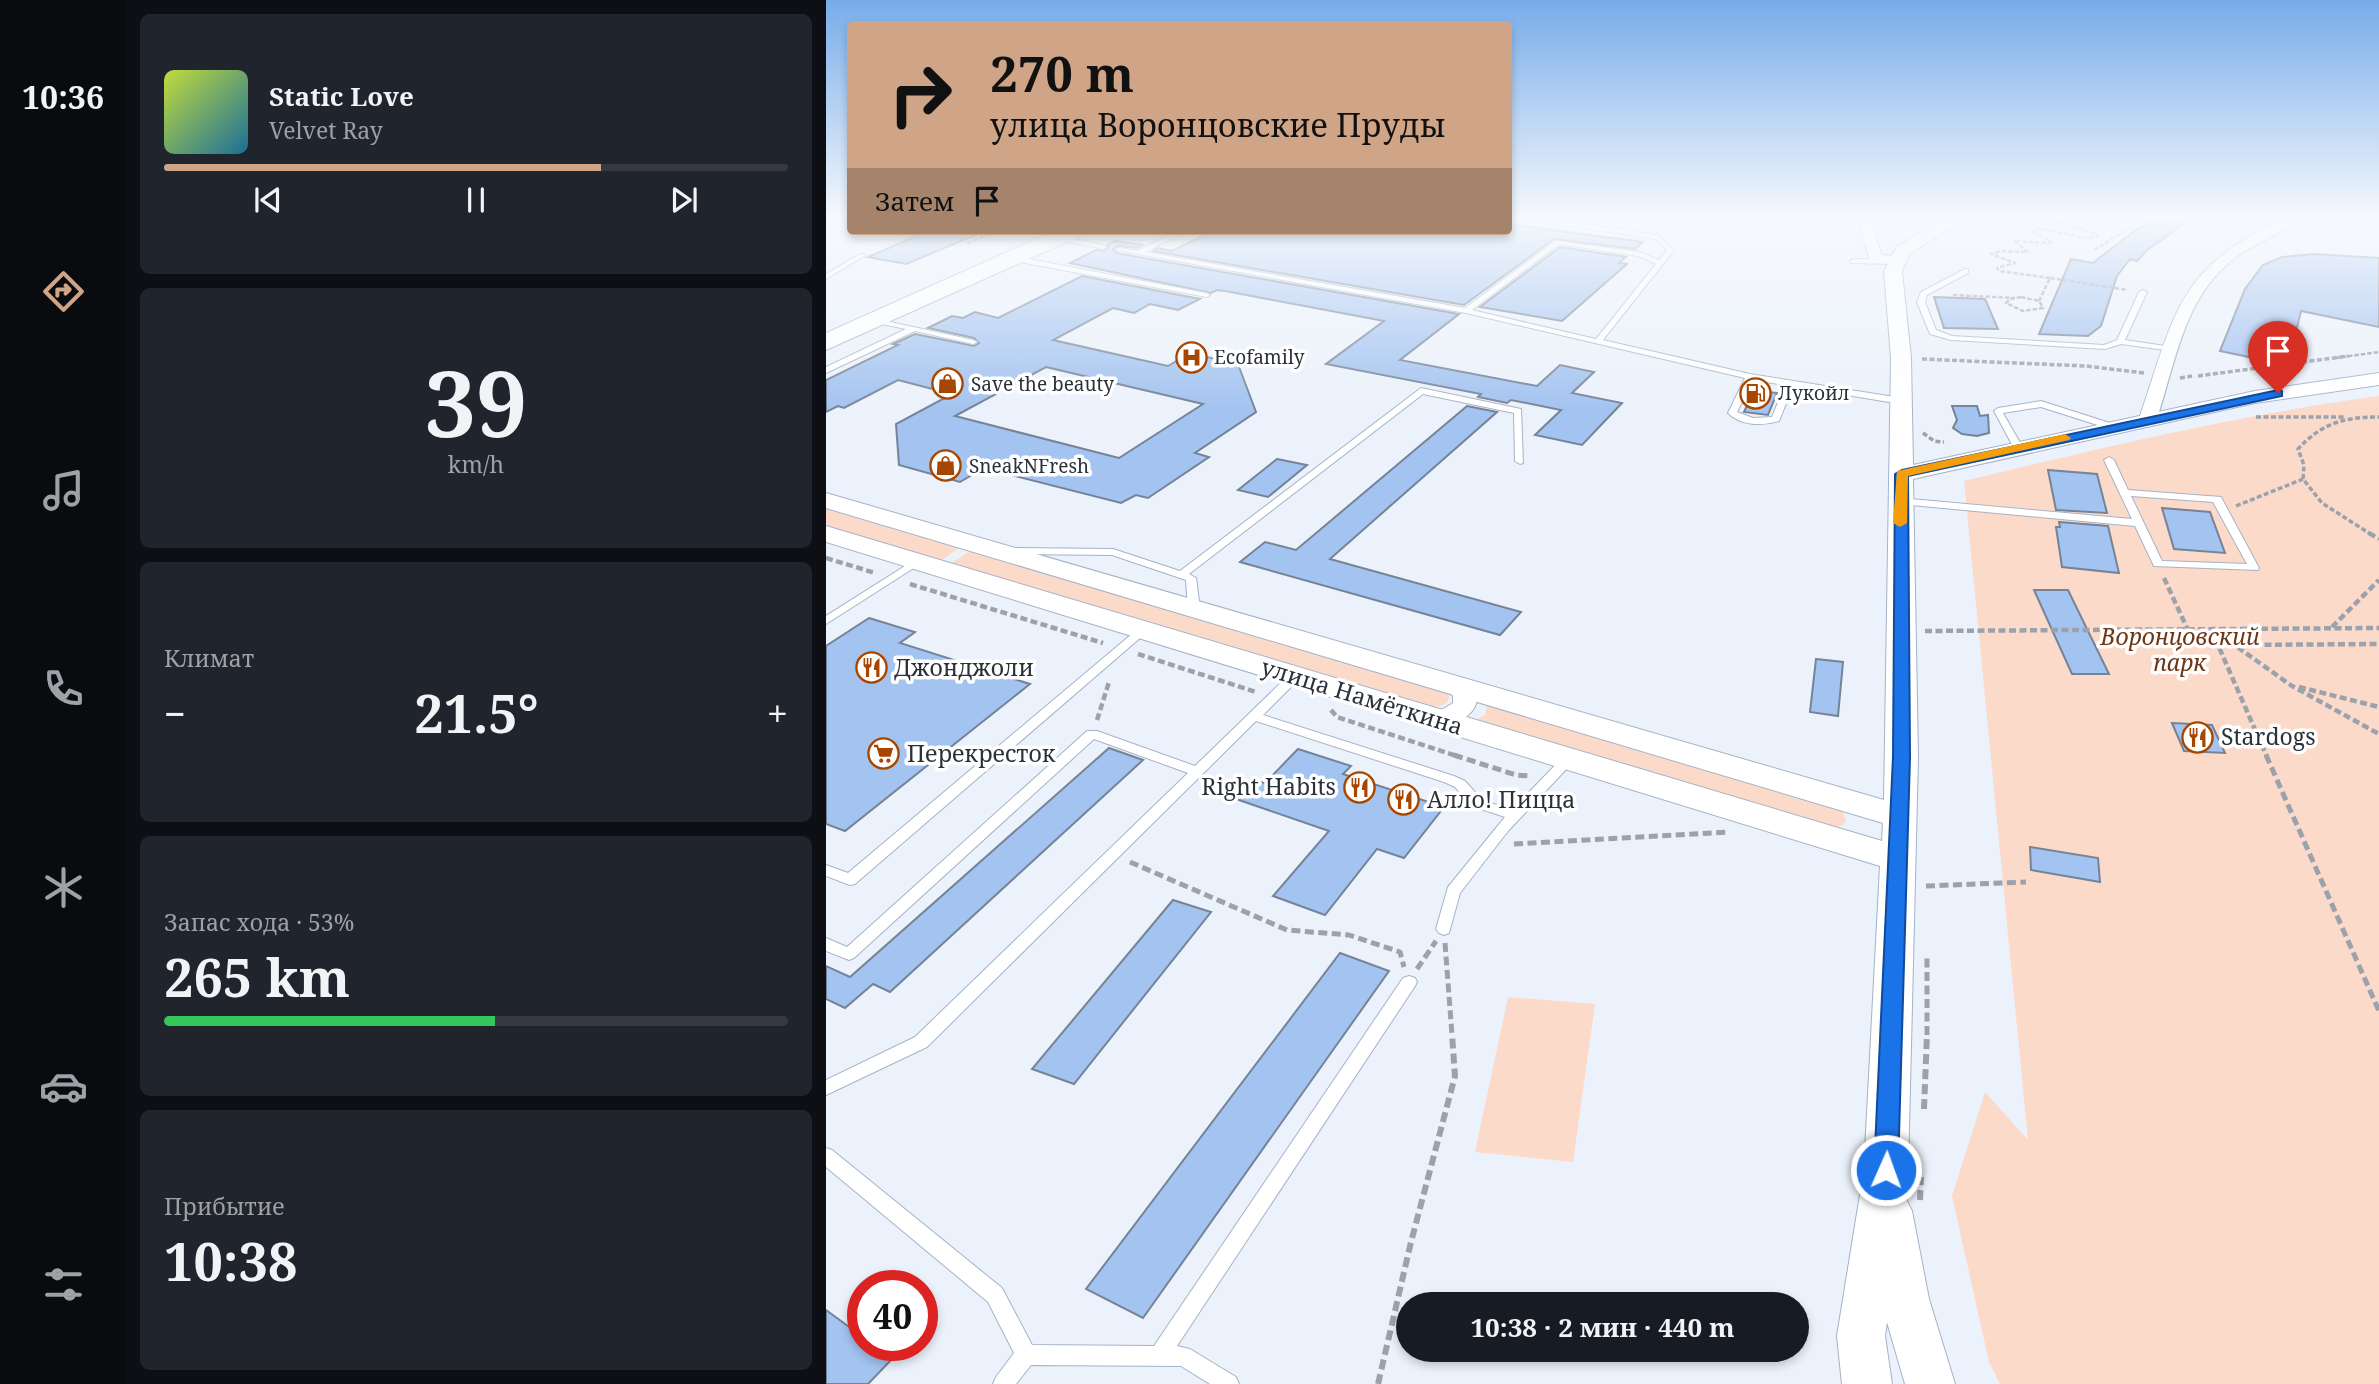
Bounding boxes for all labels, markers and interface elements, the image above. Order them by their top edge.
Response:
text: 270 m [990,40,1134,106]
icon: right [875,49,966,140]
text: 10:36 [22,75,104,118]
text: Static Love [269,78,414,114]
text: улица Воронцовские Пруды [990,103,1446,146]
text: Velvet Ray [269,114,383,146]
icon: previous [249,181,287,219]
icon: pause [457,181,495,219]
icon: next [665,181,703,219]
icon: arrive [968,182,1006,220]
text: Затем [875,183,954,219]
icon: directions [39,267,88,316]
pin [2248,321,2308,393]
icon: arrive [2259,332,2297,370]
text: 39 [425,340,527,464]
hospital icon: Ecofamily [1174,340,1208,374]
place label: Ecofamily [1214,344,1305,370]
shop icon: Save the beauty [931,367,965,401]
place label: Save the beauty [971,371,1114,397]
fuel station icon: Лукойл [1738,376,1772,410]
place label: Лукойл [1778,380,1849,406]
text: km/h [448,448,504,480]
shop icon: SneakNFresh [929,449,963,483]
place label: SneakNFresh [969,453,1089,479]
icon: music [39,466,88,515]
park label: Воронцовский парк [2099,620,2260,678]
text: Климат [164,642,254,674]
street label: улица Намёткина [1257,650,1467,742]
restaurant icon: Джонджоли [854,651,888,685]
place label: Джонджоли [894,651,1034,683]
icon: phone [39,664,88,713]
text: 21.5° [414,677,539,748]
text: − [164,687,186,739]
text: + [767,687,788,739]
restaurant icon: Stardogs [2181,720,2215,754]
place label: Stardogs [2221,720,2316,752]
supermarket icon: Перекресток [867,737,901,771]
place label: Перекресток [907,737,1056,769]
place label: Right Habits [1201,770,1336,802]
restaurant icon: Right Habits [1342,770,1376,804]
restaurant icon: Алло! Пицца [1387,783,1421,817]
place label: Алло! Пицца [1427,783,1575,815]
icon: climate [39,863,88,912]
text: Запас хода · 53% [164,906,354,938]
text: 265 km [164,941,350,1012]
icon: car [39,1062,88,1111]
position arrow [1849,1133,1923,1207]
text: Прибытие [164,1190,285,1222]
text: 10:38 [164,1225,297,1296]
icon: filters [39,1260,88,1309]
speed limit sign: 40 [847,1270,938,1361]
text: 10:38 · 2 мин · 440 m [1470,1309,1735,1345]

